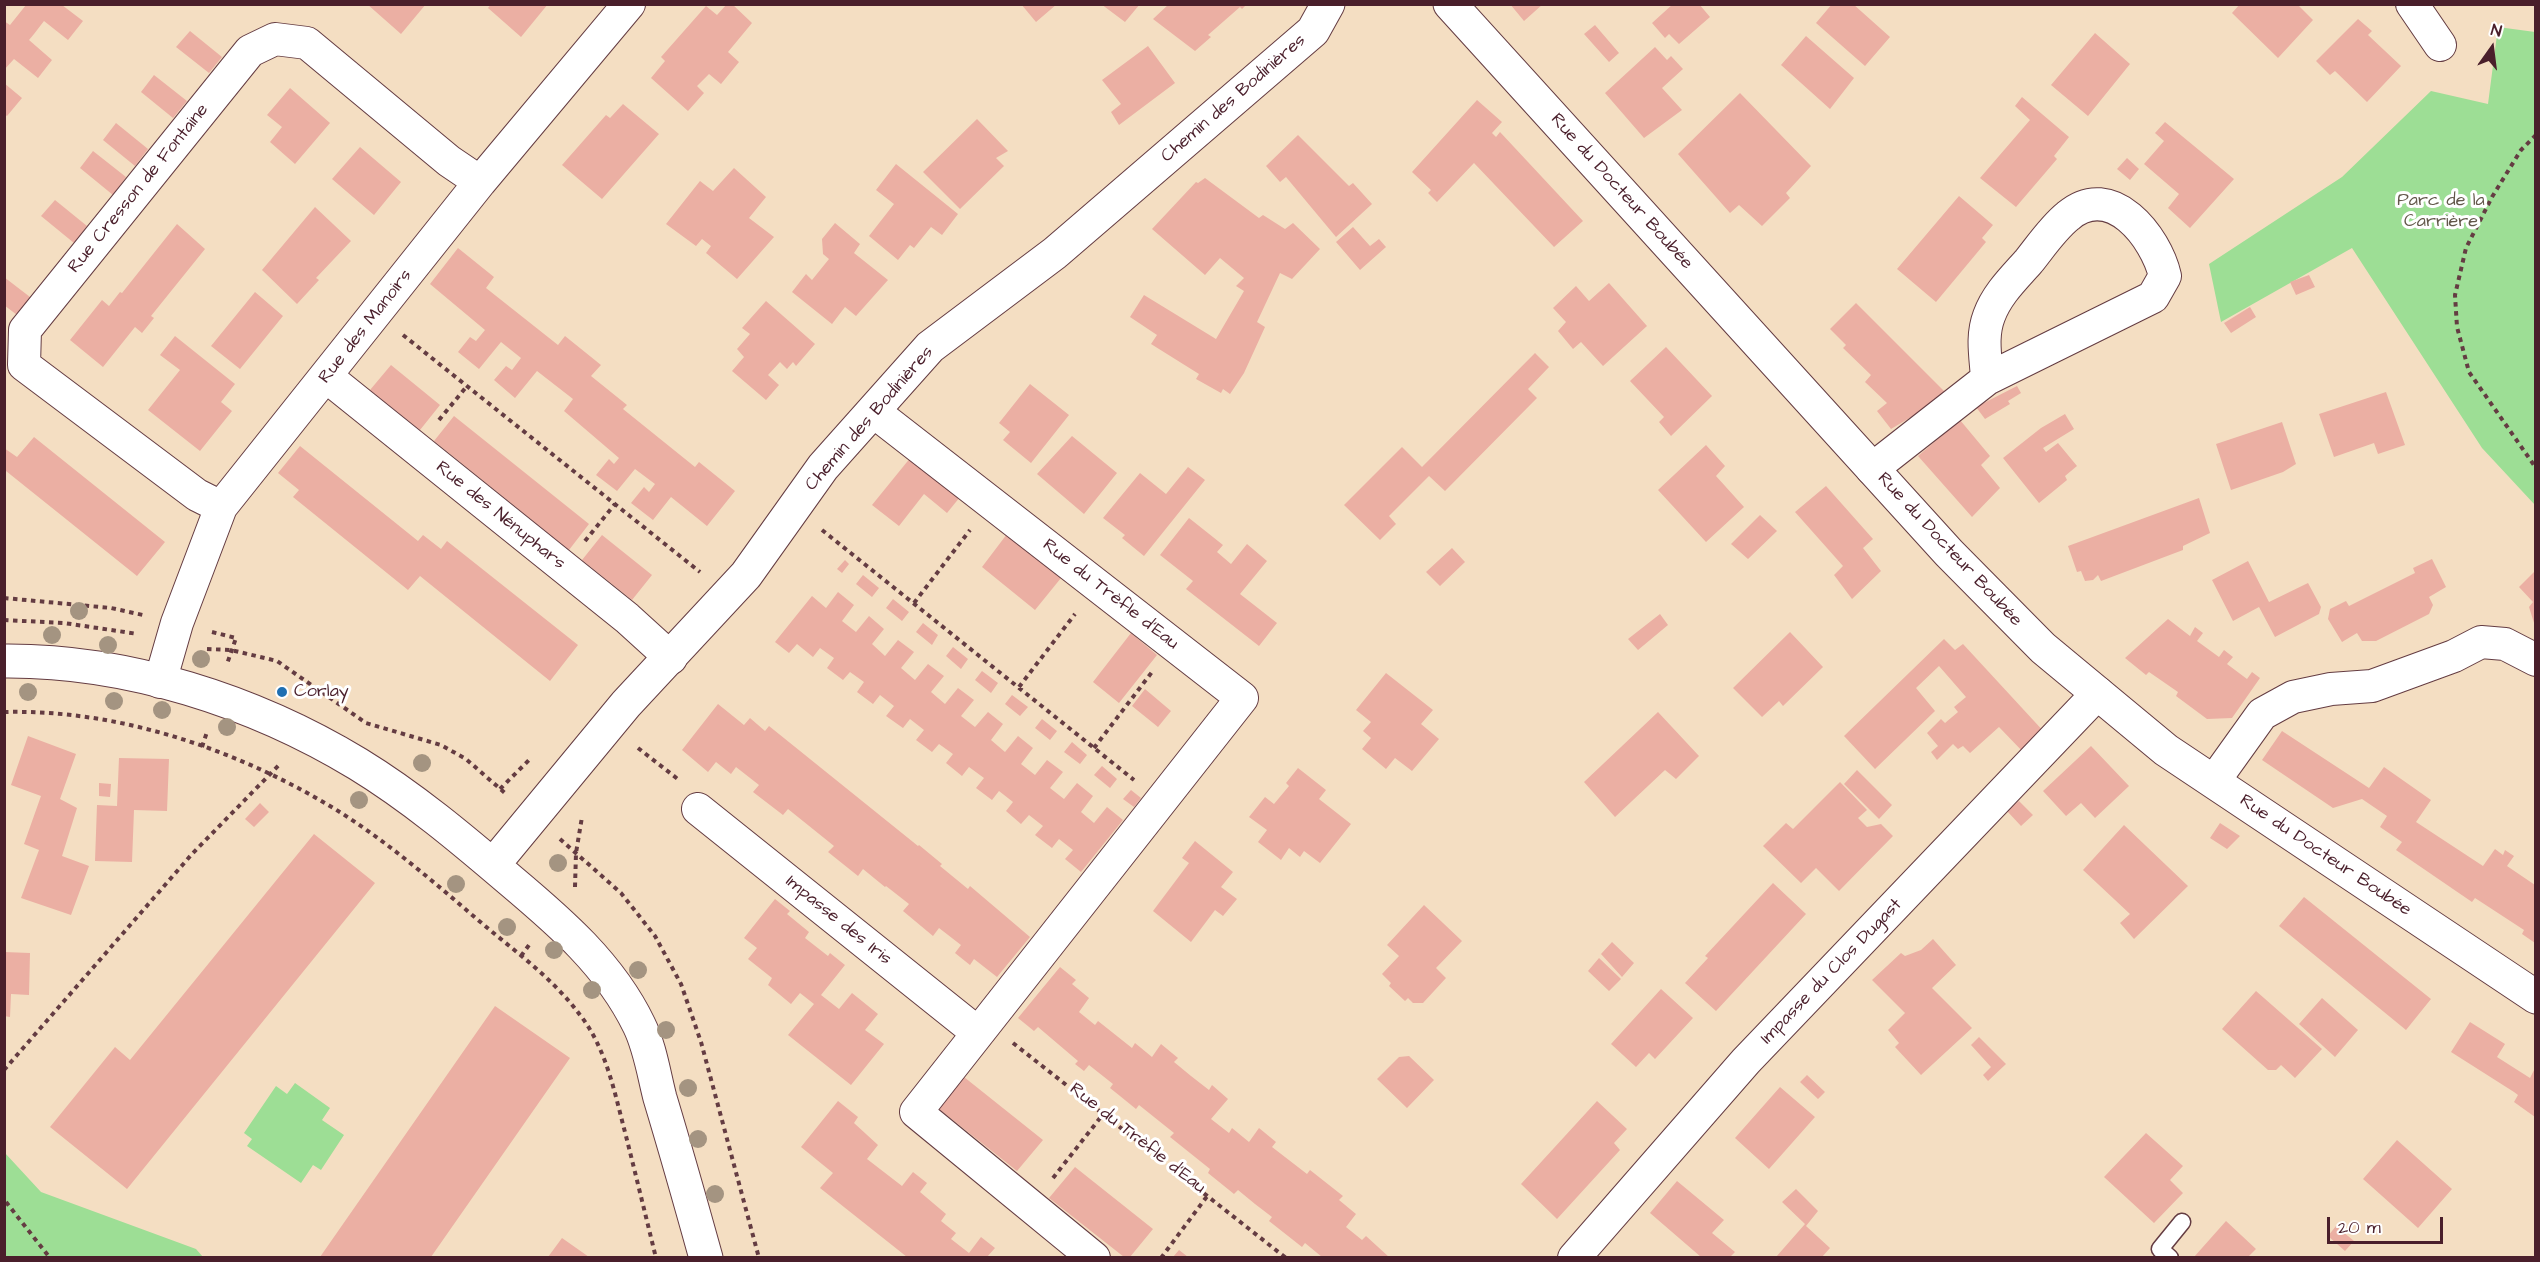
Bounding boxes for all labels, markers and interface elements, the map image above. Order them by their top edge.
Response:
north arrow [2462,18,2522,78]
text: N [2489,19,2504,42]
street label: Chemin des Bodinières [1157,30,1311,168]
street label: Rue Cresson de Fontaine [64,100,214,278]
street label: Rue du Docteur Boubée [1545,109,1697,275]
park label: Parc de la Carrière [2397,190,2485,232]
street label: Rue des Manoirs [315,266,417,388]
street label: Chemin des Bodinières [801,342,939,496]
street label: Rue des Nénuphars [431,457,569,575]
street label: Rue du Docteur Boubée [1872,469,2026,631]
street label: Rue du Trèfle d'Eau [1038,535,1182,655]
place label: Corlay [294,681,349,703]
marker: Corlay [275,685,289,699]
street label: Rue du Docteur Boubée [2235,790,2415,922]
street label: Impasse des Iris [780,872,896,970]
street label: Impasse du Clos Dugast [1757,895,1907,1049]
street label: Rue du Trèfle d'Eau [1065,1079,1209,1199]
scale bar [2330,1205,2446,1243]
text: 20 m [2338,1215,2381,1240]

